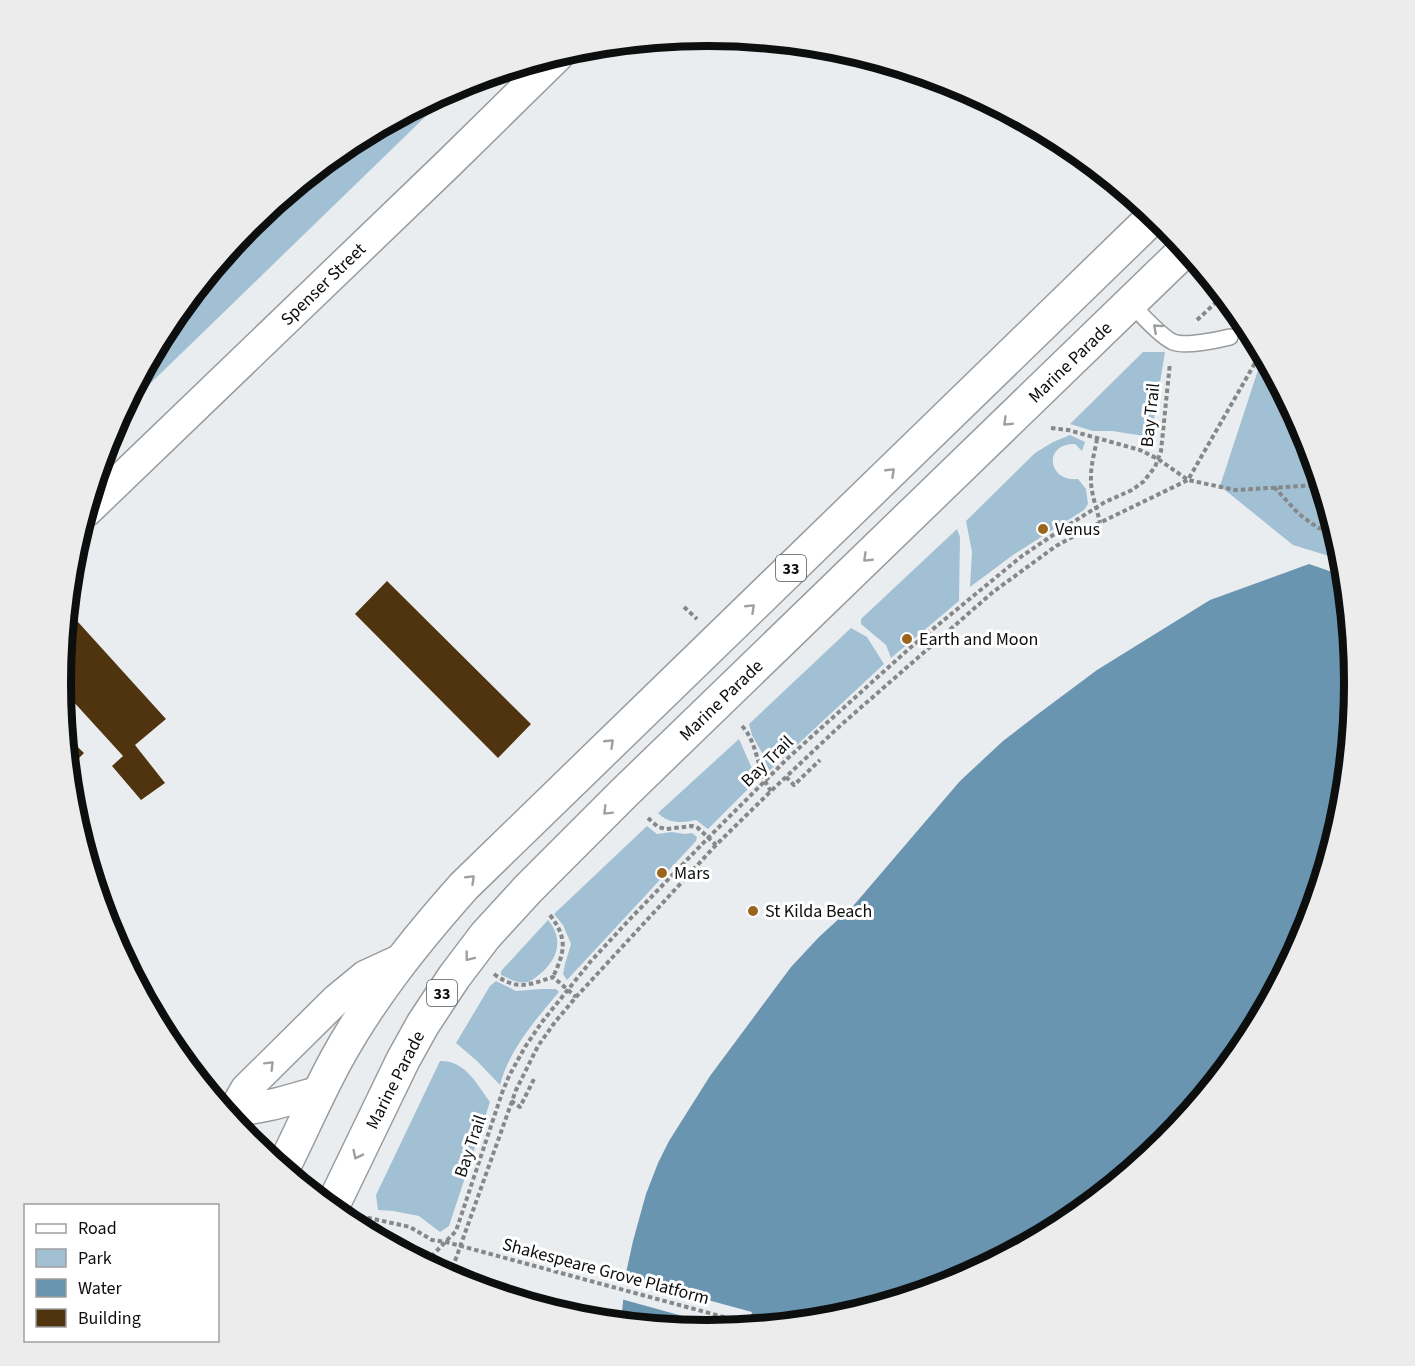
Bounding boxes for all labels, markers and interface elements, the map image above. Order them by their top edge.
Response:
street label: Spenser Street [275,237,372,331]
street label: Marine Parade [1023,316,1118,409]
one-way arrow [1153,325,1164,336]
street label: Bay Trail [1135,382,1166,448]
one-way arrow [1004,415,1015,426]
one-way arrow [883,469,894,480]
place label: Venus [1055,517,1100,542]
marker: Venus [1036,522,1050,536]
one-way arrow [864,551,874,562]
road number: 33 [776,555,806,581]
one-way arrow [744,604,754,615]
place label: Earth and Moon [919,627,1038,652]
marker: Earth and Moon [900,632,914,646]
street label: Marine Parade [674,654,769,747]
street label: Bay Trail [736,730,799,793]
one-way arrow [603,740,614,751]
one-way arrow [603,803,614,814]
place label: Mars [674,861,710,886]
marker: Mars [655,866,669,880]
one-way arrow [463,876,474,887]
place label: St Kilda Beach [765,899,872,924]
marker: St Kilda Beach [746,904,760,918]
one-way arrow [465,950,476,961]
road number: 33 [427,980,457,1006]
street label: Marine Parade [360,1027,431,1134]
one-way arrow [263,1061,274,1071]
street label: Bay Trail [448,1112,493,1181]
one-way arrow [352,1148,364,1159]
legend [24,1204,219,1342]
text: Road [78,1216,117,1241]
street label: Shakespeare Grove Platform [500,1232,712,1311]
text: Park [78,1246,112,1271]
text: Water [78,1276,122,1301]
text: Building [78,1306,141,1331]

